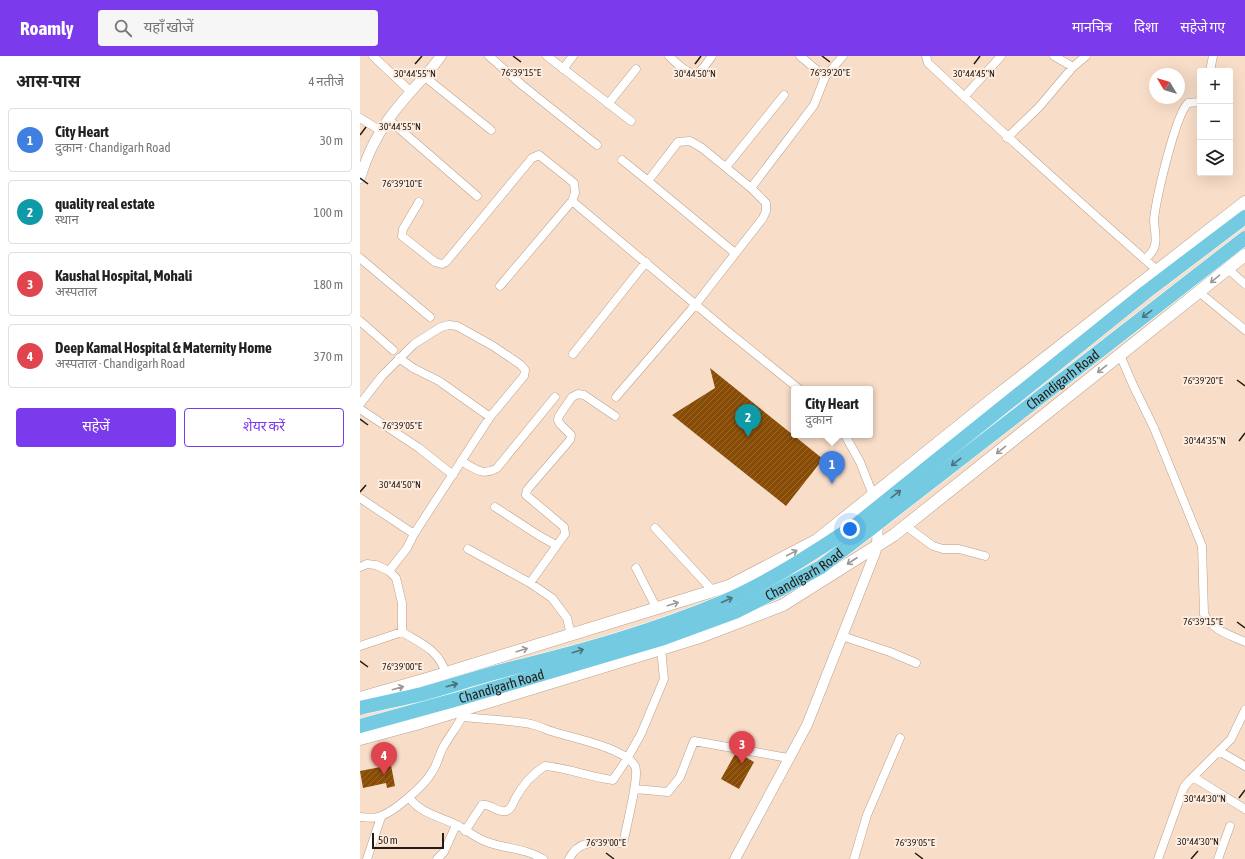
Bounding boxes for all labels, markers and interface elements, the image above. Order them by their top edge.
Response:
search box [98,10,378,46]
text: Roamly [20,17,74,39]
icon: search [112,17,134,39]
text: यहाँ खोजें [144,18,194,35]
text: मानचित्र [1072,19,1112,35]
text: दिशा [1134,19,1158,35]
text: सहेजे गए [1180,19,1225,35]
text: 76°39'15"E [501,67,542,78]
text: 76°39'20"E [810,67,851,78]
text: 30°44'55"N [394,68,436,79]
text: 30°44'50"N [674,68,716,79]
text: 30°44'45"N [953,68,995,79]
north arrow [1149,68,1185,104]
map controls [1197,68,1233,176]
button: + [1197,68,1233,104]
text: आस-पास [16,71,80,91]
text: 4 नतीजे [308,74,344,89]
button: − [1197,104,1233,140]
text: 30°44'55"N [379,121,421,132]
text: City Heart [55,123,109,140]
text: 1 [27,133,33,148]
text: 30 m [320,133,343,148]
text: दुकान · Chandigarh Road [55,140,171,155]
button: layers [1197,140,1233,176]
text: 76°39'10"E [382,178,423,189]
text: quality real estate [55,195,155,212]
text: 2 [27,205,33,220]
text: 100 m [314,205,343,220]
text: स्थान [55,212,79,227]
text: Kaushal Hospital, Mohali [55,267,192,284]
one-way arrow [1209,275,1220,284]
text: 3 [27,277,33,292]
text: 180 m [314,277,343,292]
text: अस्पताल [55,284,97,299]
one-way arrow [1142,309,1153,318]
text: Deep Kamal Hospital & Maternity Home [55,339,272,356]
street label: Chandigarh Road [1023,346,1102,413]
text: 4 [27,349,33,364]
text: 370 m [314,349,343,364]
text: अस्पताल · Chandigarh Road [55,356,185,371]
one-way arrow [1097,365,1108,374]
text: 76°39'20"E [1183,375,1224,386]
popup [791,386,873,438]
text: City Heart [805,395,859,412]
pin: 2 [735,404,761,437]
button: सहेजें [16,408,176,447]
button: शेयर करें [184,408,344,447]
text: दुकान [805,412,833,427]
text: 76°39'05"E [382,420,423,431]
text: 30°44'35"N [1184,435,1226,446]
one-way arrow [995,446,1006,455]
pin: 1 [819,451,845,484]
one-way arrow [951,458,962,467]
text: 30°44'50"N [379,479,421,490]
one-way arrow [890,490,901,498]
your location [840,519,860,539]
street label: Chandigarh Road [763,545,846,604]
one-way arrow [786,549,798,557]
one-way arrow [846,558,858,566]
one-way arrow [720,596,732,603]
one-way arrow [666,600,679,607]
text: 76°39'15"E [1183,616,1224,627]
one-way arrow [515,646,528,653]
one-way arrow [571,647,584,654]
text: 76°39'00"E [382,661,423,672]
street label: Chandigarh Road [457,666,546,706]
one-way arrow [445,681,458,688]
one-way arrow [391,683,404,691]
pin: 3 [729,731,755,764]
pin: 4 [371,742,397,775]
text: 30°44'30"N [1184,793,1226,804]
scale bar [372,831,444,850]
text: 50 m [378,834,398,846]
text: 30°44'30"N [1177,836,1219,847]
text: 76°39'00"E [586,837,627,848]
text: 76°39'05"E [895,837,936,848]

